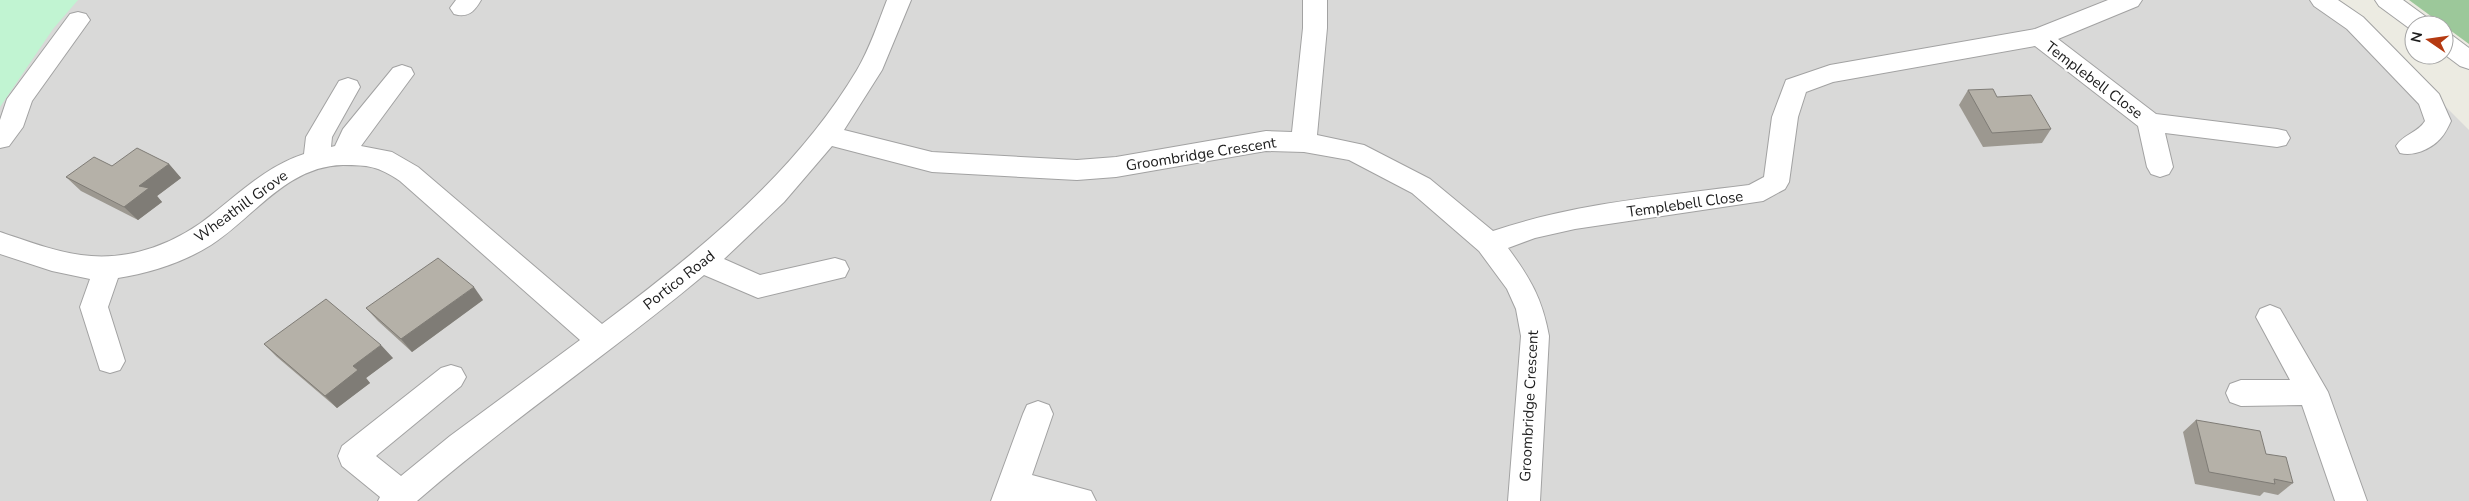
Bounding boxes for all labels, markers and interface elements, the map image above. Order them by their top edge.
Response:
north arrow [2404,15,2454,65]
text: N [2406,30,2427,44]
street label: Templebell Close [2041,37,2147,123]
street label: Groombridge Crescent [1124,132,1278,176]
street label: Wheathill Grove [190,165,292,247]
street label: Templebell Close [1626,186,1744,222]
street label: Portico Road [639,246,719,314]
street label: Groombridge Crescent [1515,329,1543,482]

